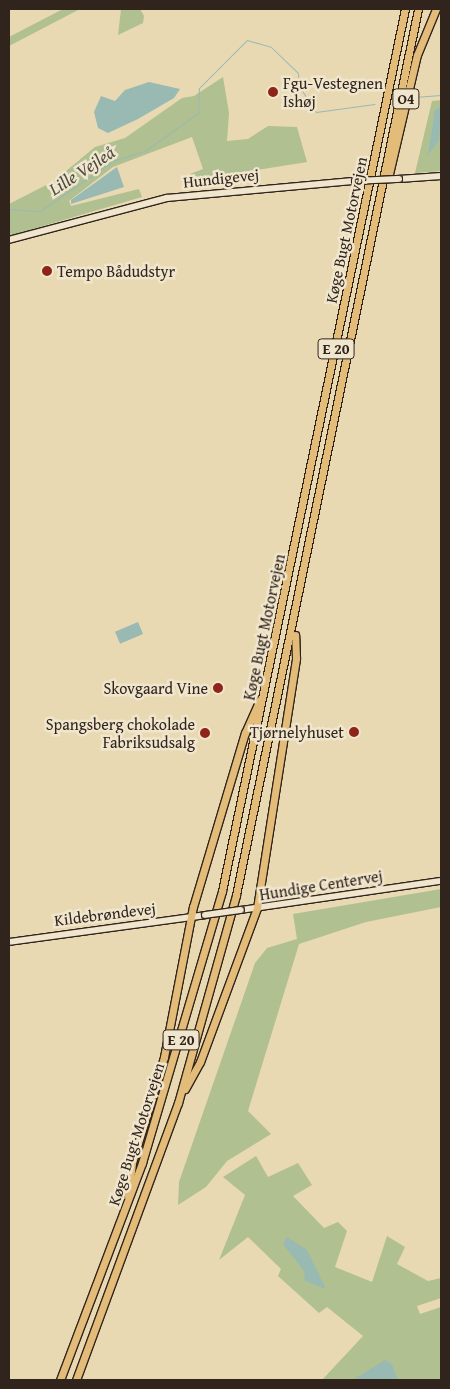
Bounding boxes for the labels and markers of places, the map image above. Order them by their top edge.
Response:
place label: Fgu-Vestegnen Ishøj [283,73,383,111]
marker: Fgu-Vestegnen Ishøj [267,86,279,98]
place label: Tempo Bådudstyr [57,261,175,281]
marker: Tempo Bådudstyr [41,265,53,277]
place label: Skovgaard Vine [104,678,208,698]
marker: Skovgaard Vine [212,682,224,694]
place label: Spangsberg chokolade Fabriksudsalg [46,714,195,752]
place label: Tjørnelyhuset [250,722,344,742]
marker: Tjørnelyhuset [348,726,360,738]
marker: Spangsberg chokolade Fabriksudsalg [199,727,211,739]

